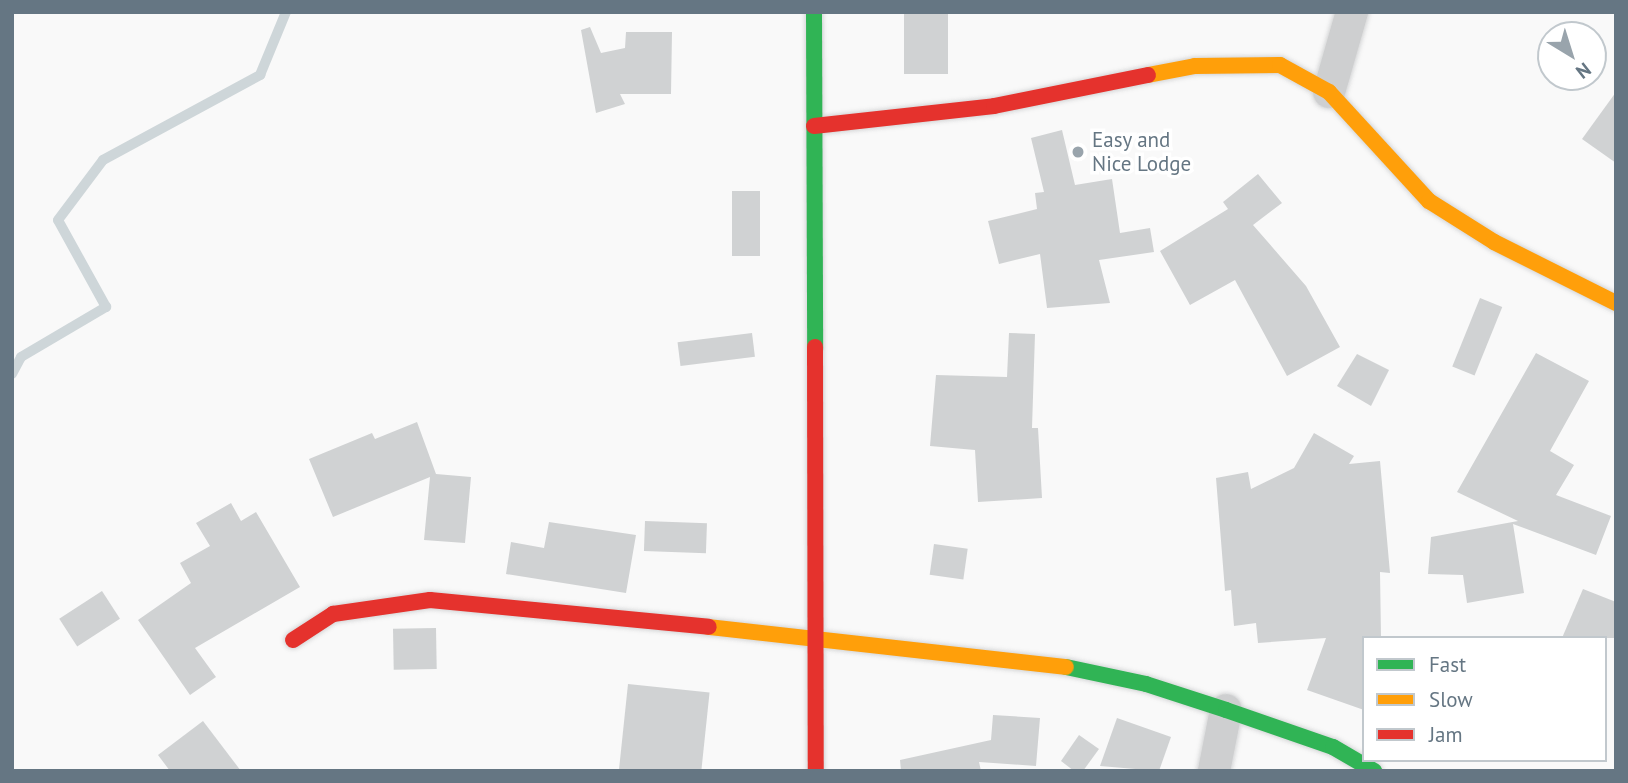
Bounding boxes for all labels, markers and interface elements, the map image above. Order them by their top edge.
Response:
north arrow [1537,21,1607,91]
text: N [1571,58,1596,84]
place label: Easy and Nice Lodge [1092,127,1191,177]
marker: Easy and Nice Lodge [1070,144,1086,160]
legend [1362,636,1607,762]
text: Fast [1429,651,1466,678]
text: Slow [1429,686,1473,713]
text: Jam [1429,721,1463,748]

